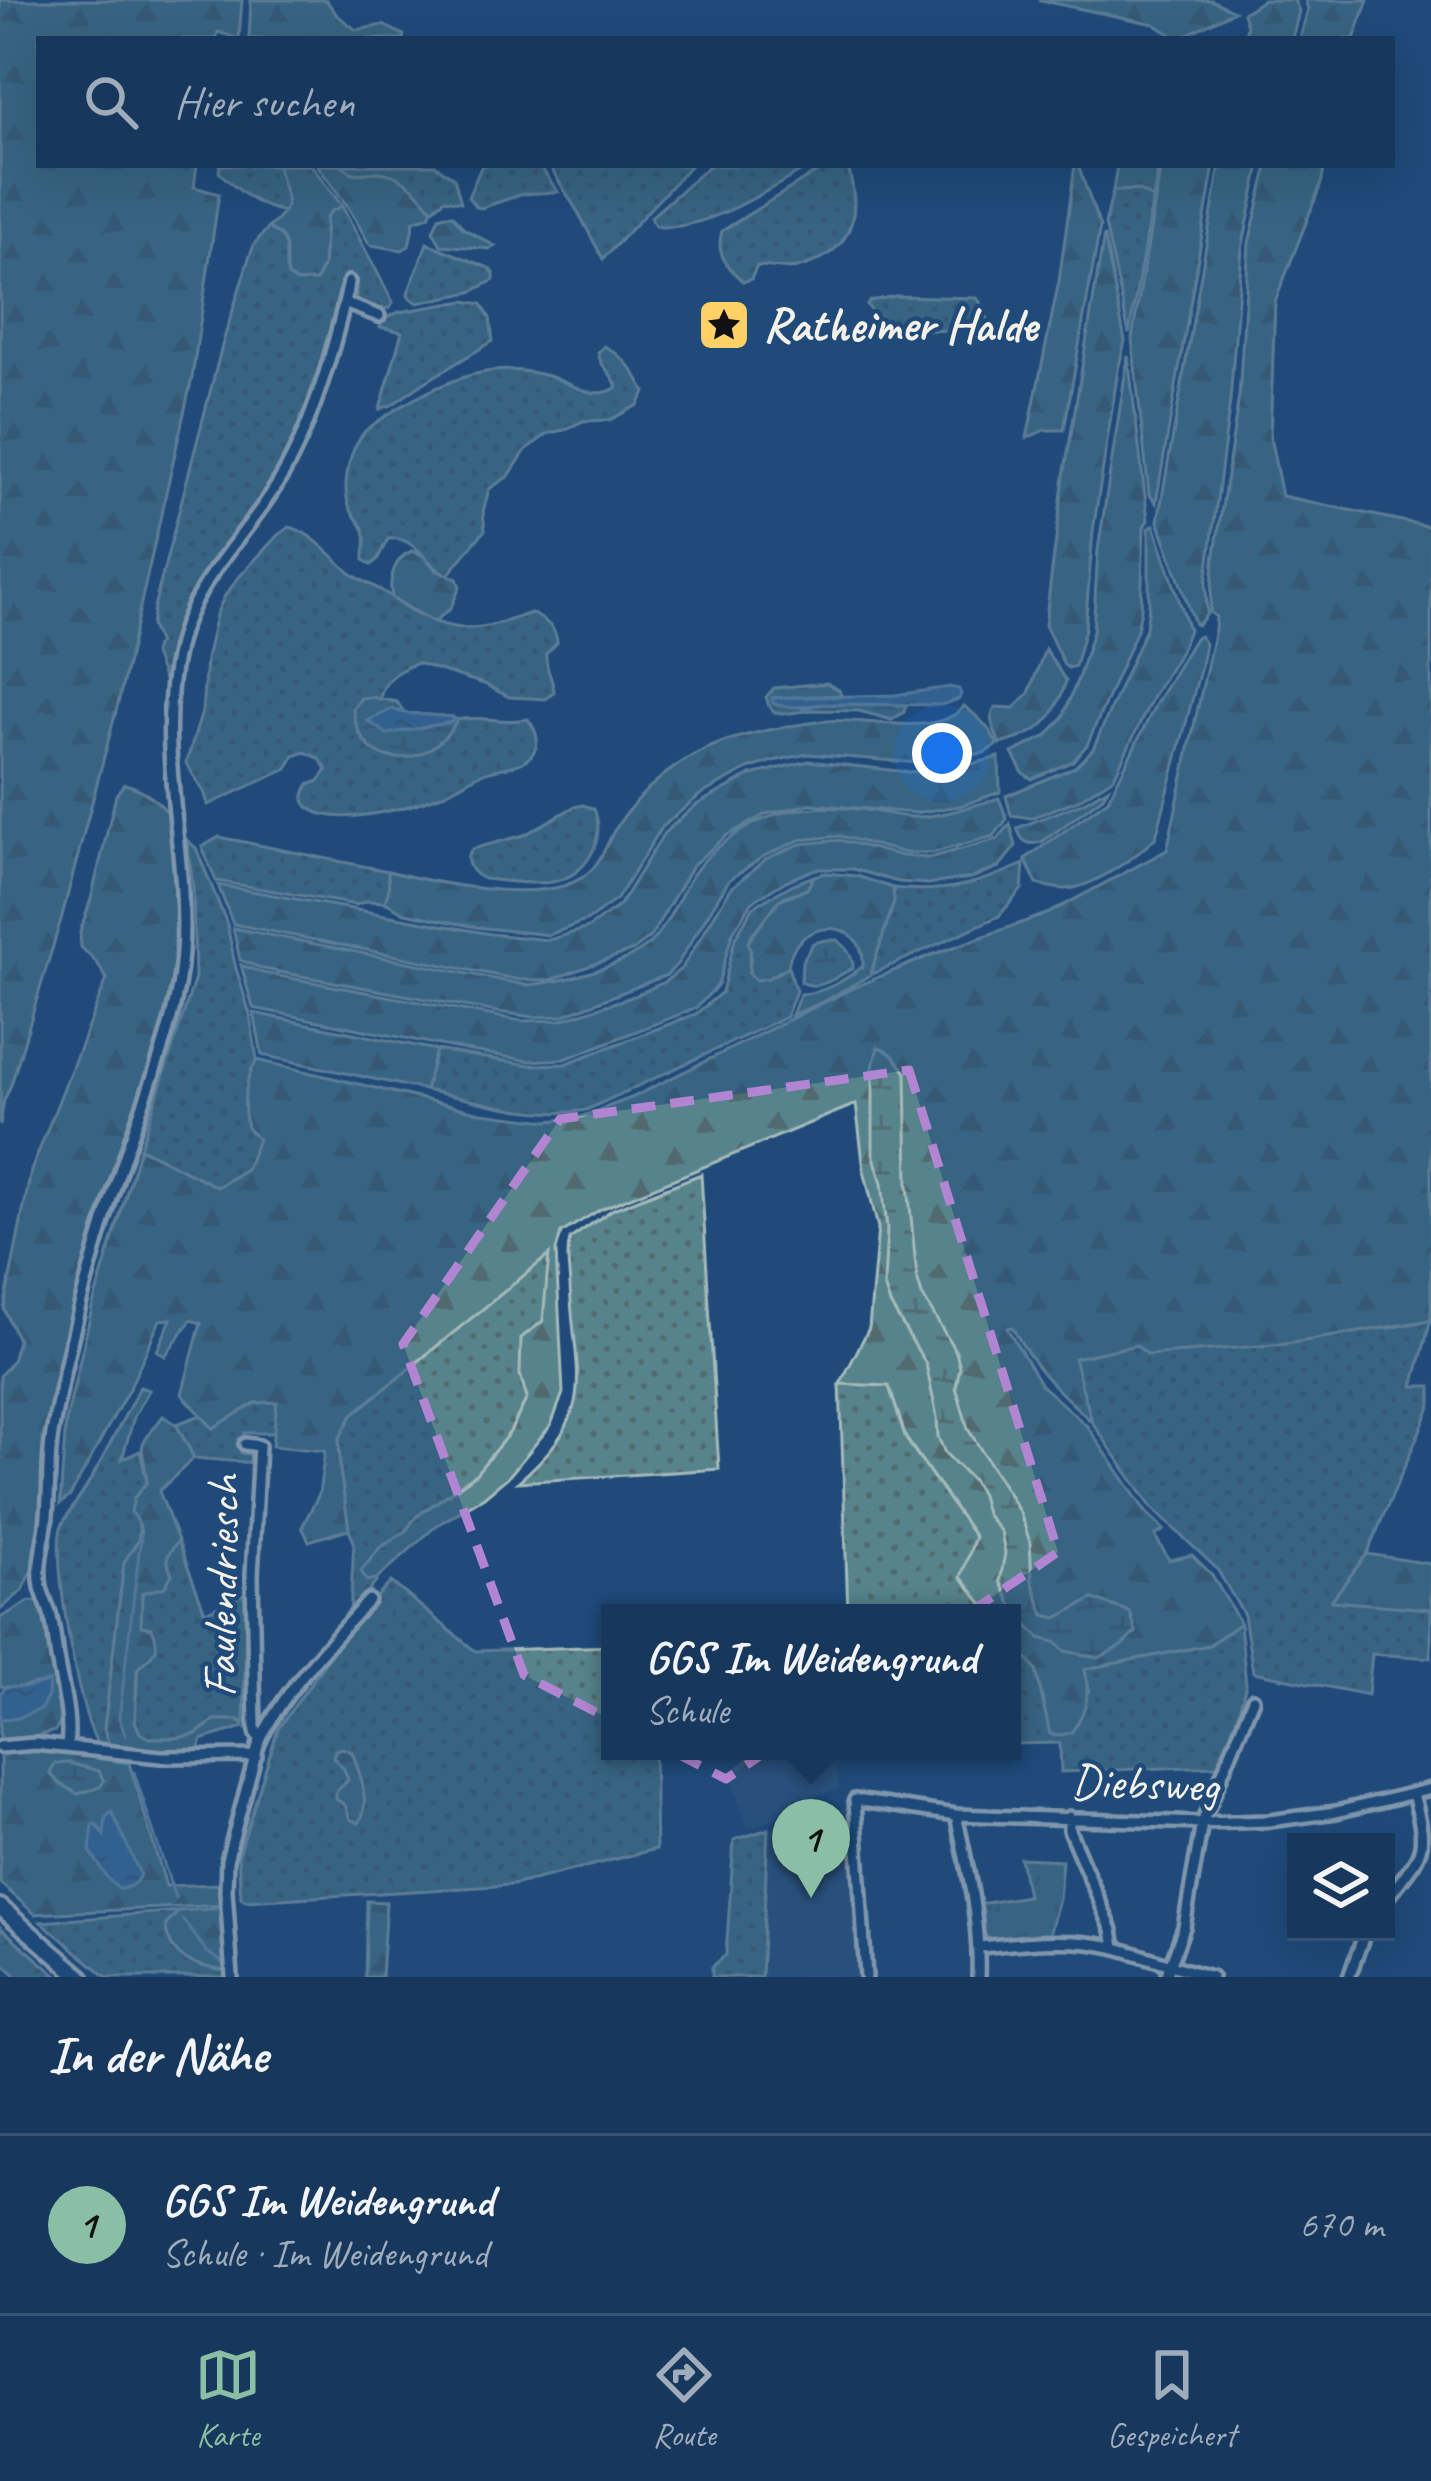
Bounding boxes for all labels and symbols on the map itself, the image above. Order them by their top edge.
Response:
place label: Ratheimer Halde [763,295,1041,355]
place icon: Ratheimer Halde [696,297,752,353]
your location [912,723,972,783]
street label: Faulendriesch [189,1472,253,1697]
street label: Diebsweg [1070,1750,1222,1816]
pin: 1 [772,1799,850,1898]

